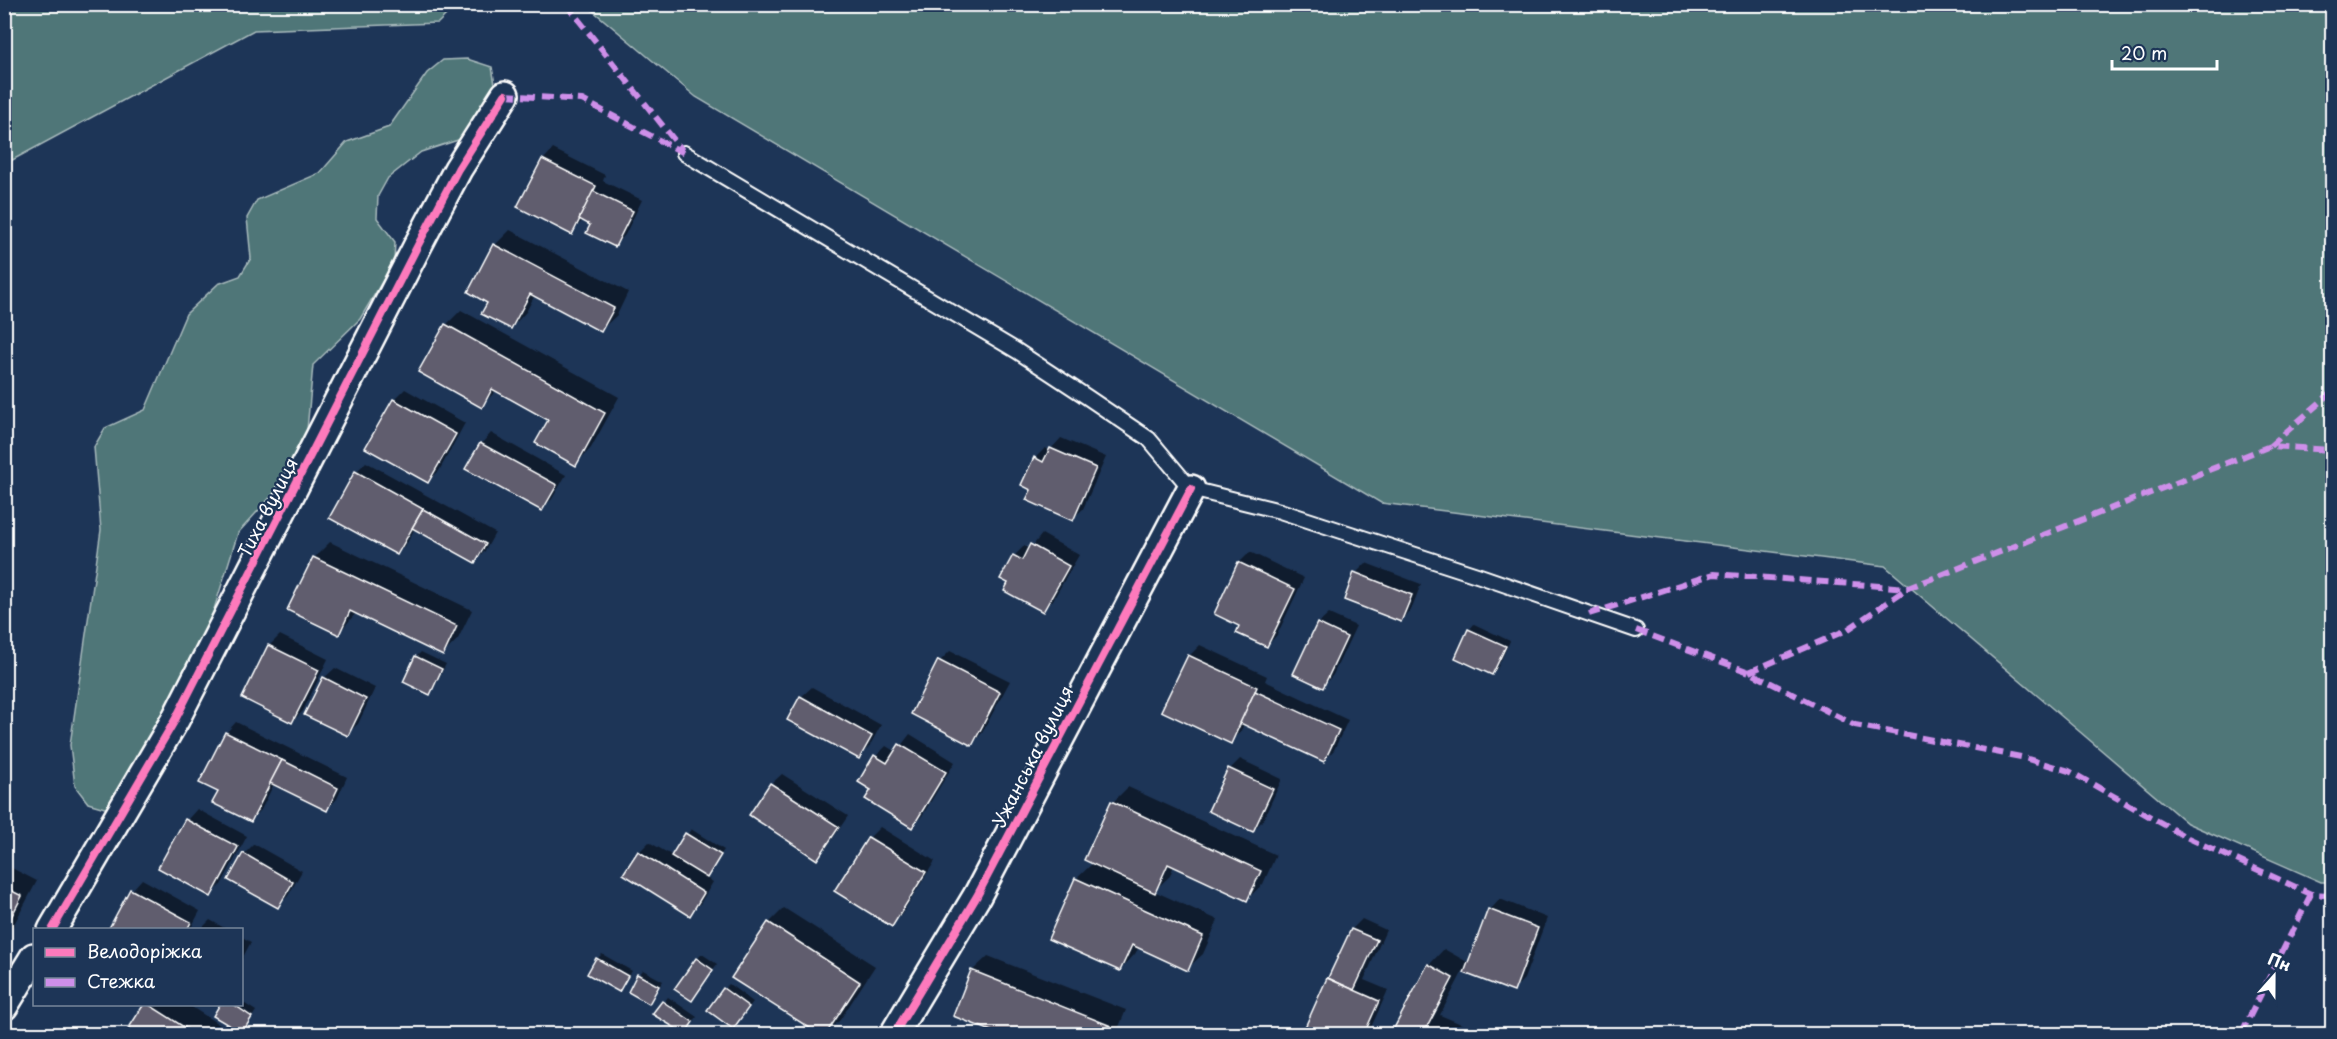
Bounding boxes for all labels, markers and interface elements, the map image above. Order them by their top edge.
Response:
scale bar [2112,33,2217,71]
text: 20 m [2121,39,2167,66]
street label: Тиха вулиця [230,453,304,561]
street label: Ужанська вулиця [985,681,1079,831]
legend [33,928,243,1006]
text: Велодоріжка [87,937,203,964]
north arrow [2244,946,2304,1006]
text: Пн [2265,946,2295,976]
text: Стежка [87,967,156,994]

